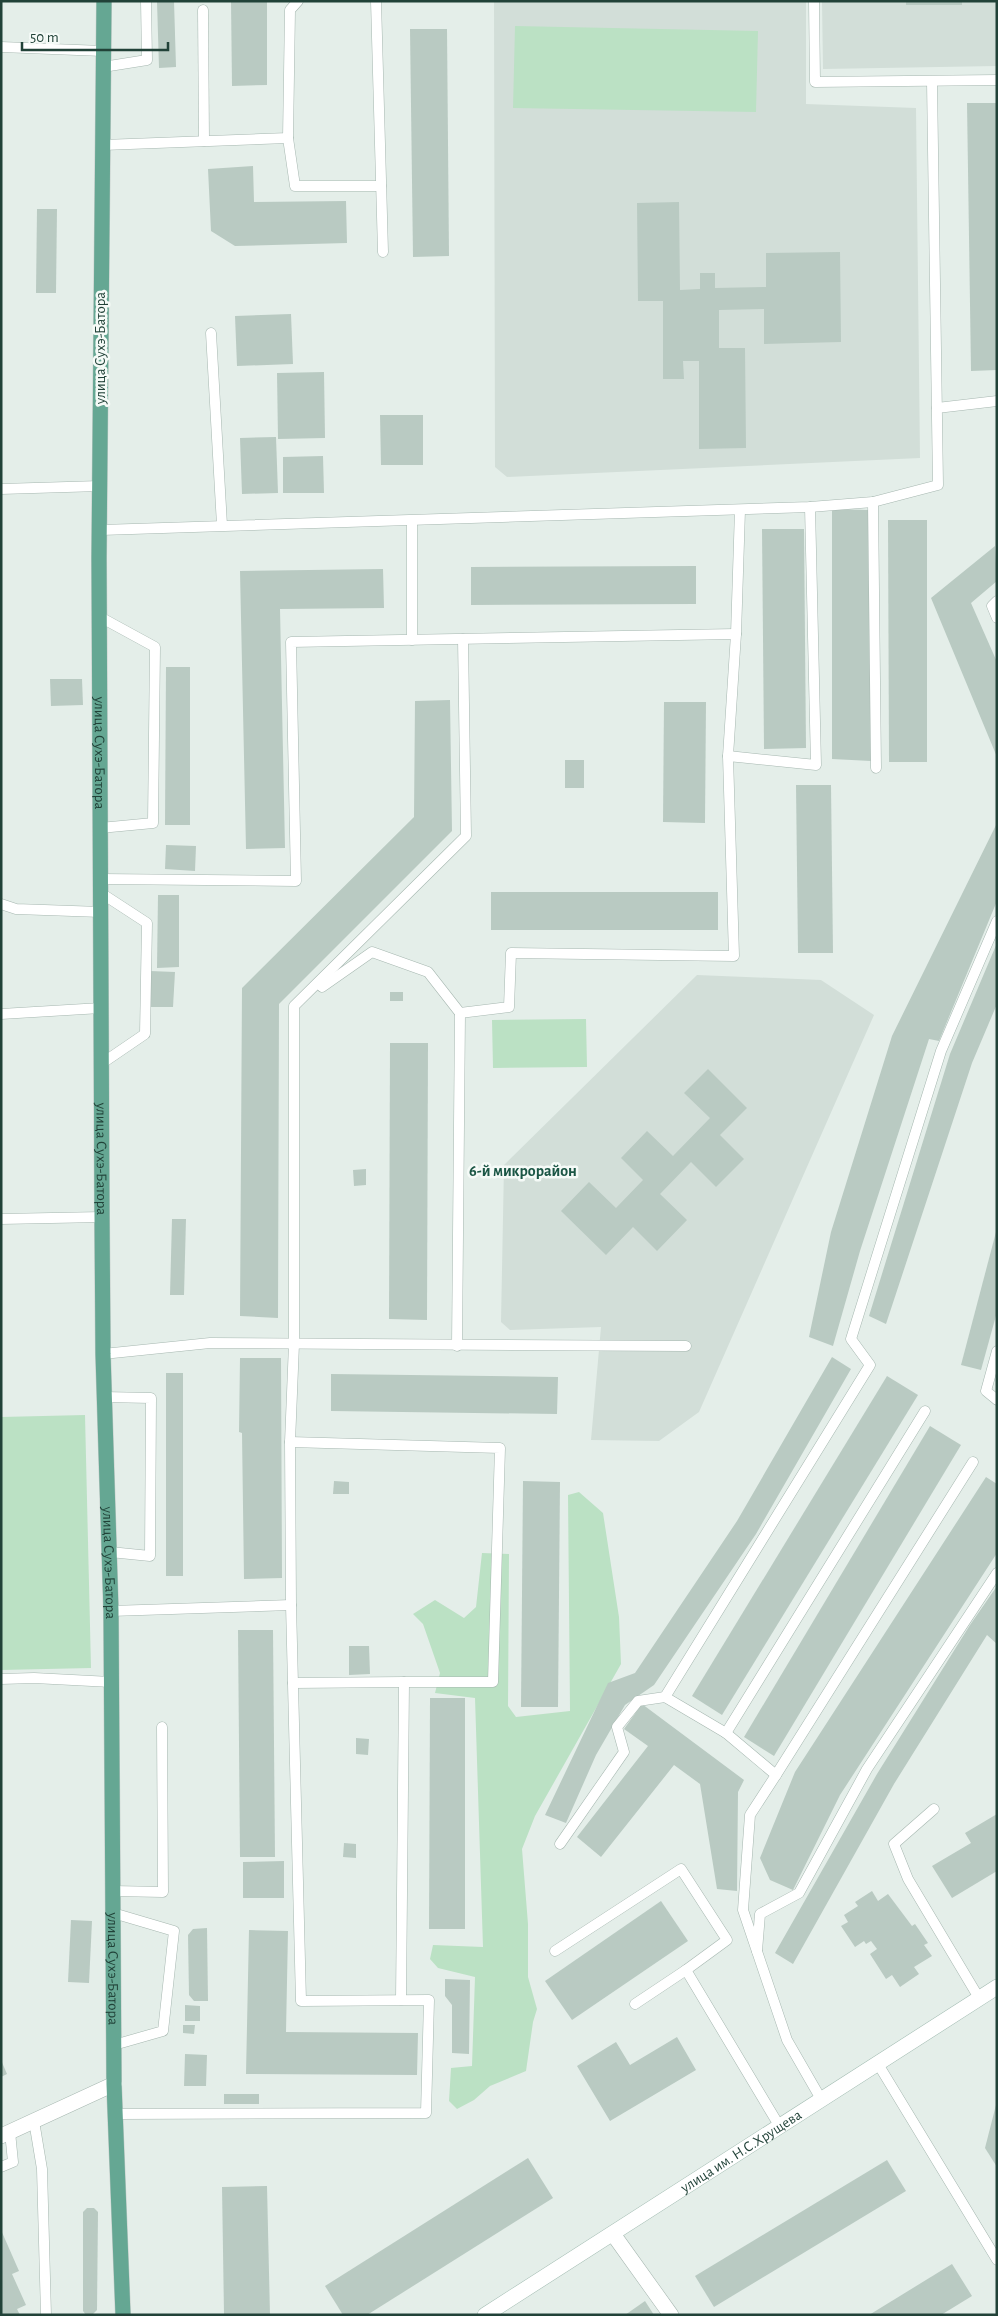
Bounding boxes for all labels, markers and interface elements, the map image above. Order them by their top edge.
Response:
scale bar [22,20,169,52]
text: 50 m [30,30,59,45]
street label: улица Сухэ-Батора [93,292,108,405]
street label: улица Сухэ-Батора [92,696,107,809]
street label: улица Сухэ-Батора [93,1102,109,1215]
district label: 6-й микрорайон [469,1163,577,1179]
street label: улица Сухэ-Батора [100,1505,118,1619]
street label: улица Сухэ-Батора [105,1912,121,2025]
street label: улица им. Н.С.Хрущева [677,2107,805,2196]

